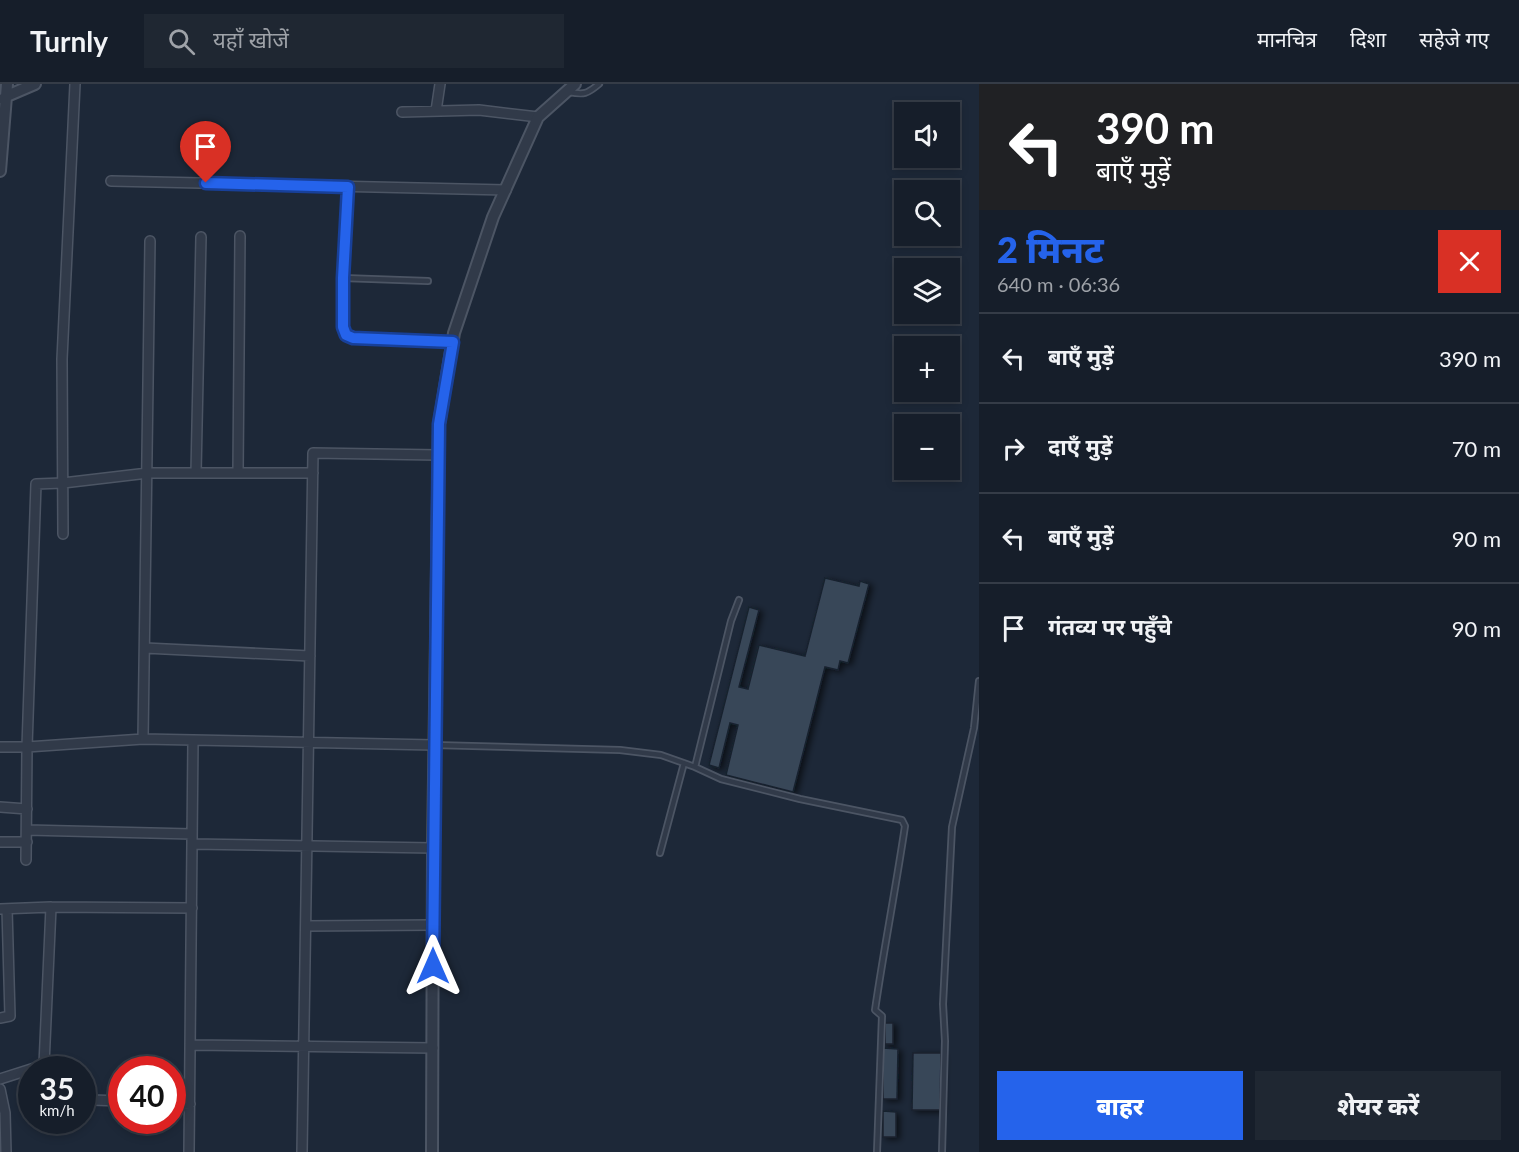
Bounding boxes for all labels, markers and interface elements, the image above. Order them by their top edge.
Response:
search box [144,14,564,68]
text: Turnly [30,24,108,58]
icon: search [165,25,198,58]
text: यहाँ खोजें [213,26,289,53]
text: मानचित्र [1257,26,1317,51]
text: दिशा [1350,26,1386,51]
text: सहेजे गए [1419,26,1489,51]
map controls [894,102,960,480]
button: sound [894,102,960,168]
text: 390 m [1096,103,1214,153]
icon: left [997,108,1075,186]
pin [180,121,231,183]
icon: arrive [189,130,222,163]
text: बाएँ मुड़ें [1096,154,1171,187]
button: search [894,180,960,246]
text: 2 मिनट [997,227,1104,271]
button: close [1438,230,1501,293]
button: layers [894,258,960,324]
text: 640 m · 06:36 [997,272,1120,296]
button: + [894,336,960,402]
icon: left [997,342,1030,375]
text: बाएँ मुड़ें [1048,343,1114,370]
text: 390 m [1439,345,1501,372]
button: − [894,414,960,480]
icon: right [997,432,1030,465]
text: दाएँ मुड़ें [1048,433,1112,460]
text: 70 m [1452,435,1501,462]
icon: left [997,522,1030,555]
text: बाएँ मुड़ें [1048,523,1114,550]
text: 90 m [1452,525,1501,552]
icon: arrive [997,612,1030,645]
text: गंतव्य पर पहुँचे [1048,613,1172,640]
text: 90 m [1452,615,1501,642]
position arrow [401,934,465,998]
speed limit sign: 40 [108,1056,186,1134]
text: 35 [40,1070,74,1106]
button: बाहर [997,1071,1243,1140]
button: शेयर करें [1255,1071,1501,1140]
text: km/h [39,1101,75,1119]

